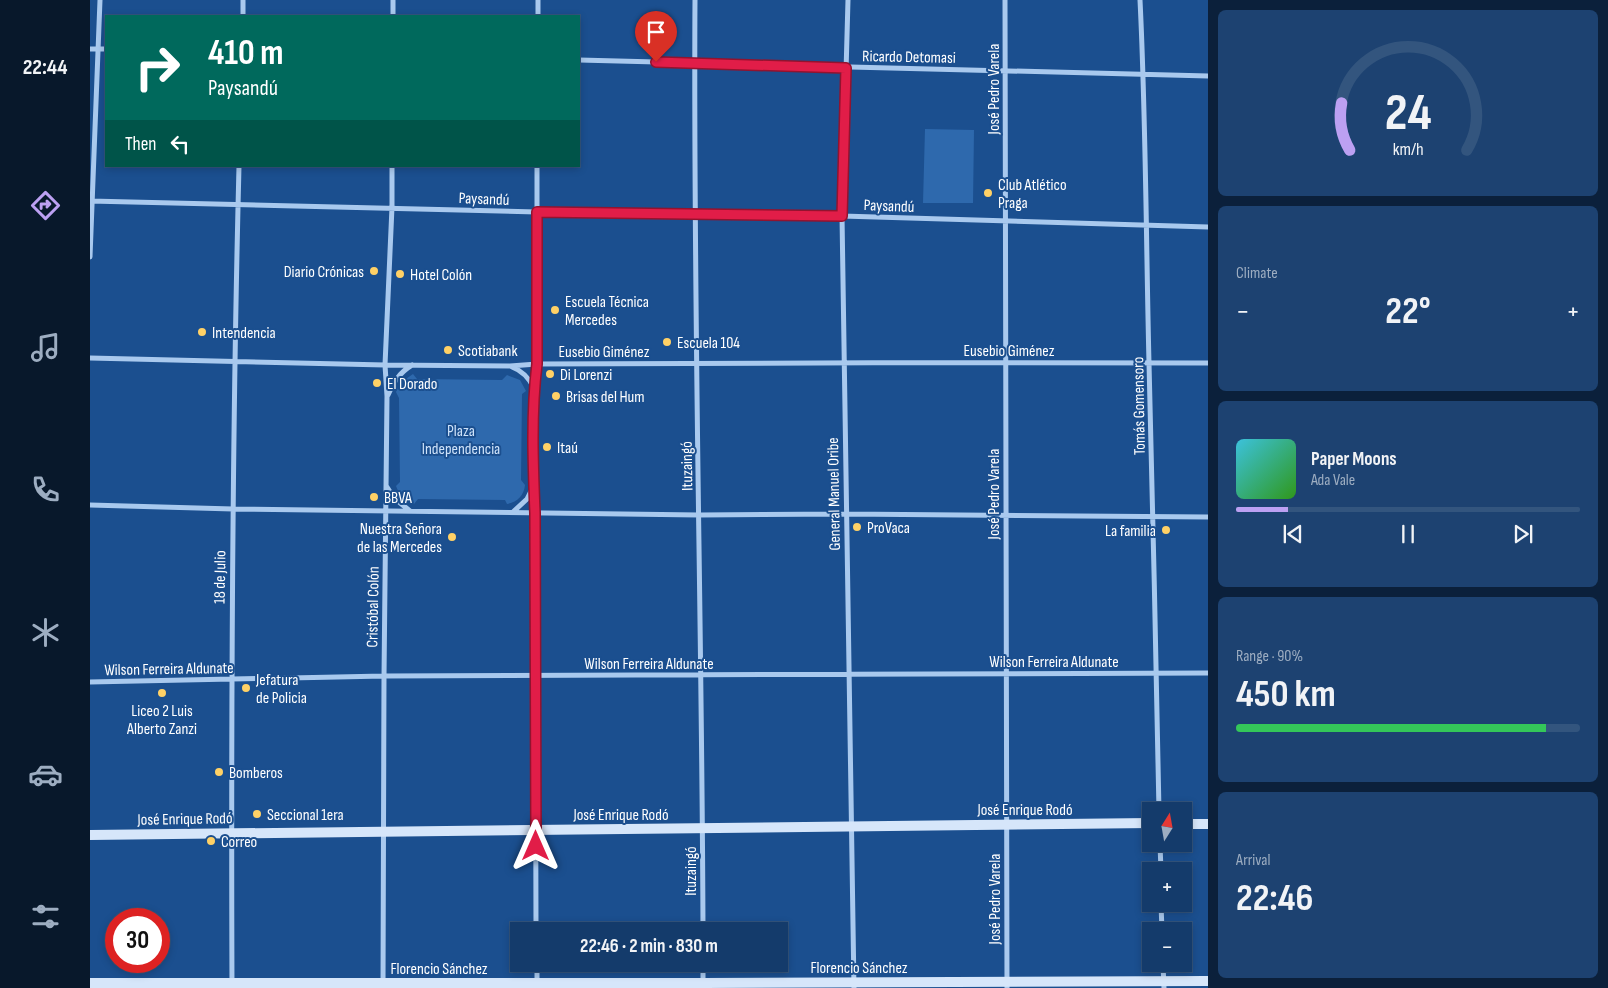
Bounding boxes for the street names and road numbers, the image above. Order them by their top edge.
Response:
street label: José Pedro Varela [985,44,1004,135]
street label: Ricardo Detomasi [862,47,956,68]
street label: Paysandú [458,189,510,210]
street label: Paysandú [863,196,915,217]
street label: Eusebio Giménez [964,342,1055,361]
street label: Eusebio Giménez [559,343,650,362]
street label: Tomás Gomensoro [1129,357,1150,455]
street label: General Manuel Oribe [824,437,845,551]
street label: Ituzaingó [678,441,697,491]
street label: José Pedro Varela [985,449,1004,540]
street label: 18 de Julio [211,550,230,604]
street label: Cristóbal Colón [363,566,384,648]
street label: Wilson Ferreira Aldunate [989,653,1119,672]
street label: Wilson Ferreira Aldunate [584,655,714,674]
street label: Wilson Ferreira Aldunate [104,659,234,680]
street label: José Enrique Rodó [976,801,1073,820]
street label: José Enrique Rodó [572,806,669,825]
street label: José Enrique Rodó [136,809,233,830]
street label: Ituzaingó [682,846,701,896]
street label: José Pedro Varela [986,854,1005,945]
street label: Florencio Sánchez [810,959,908,978]
street label: Florencio Sánchez [390,960,488,979]

